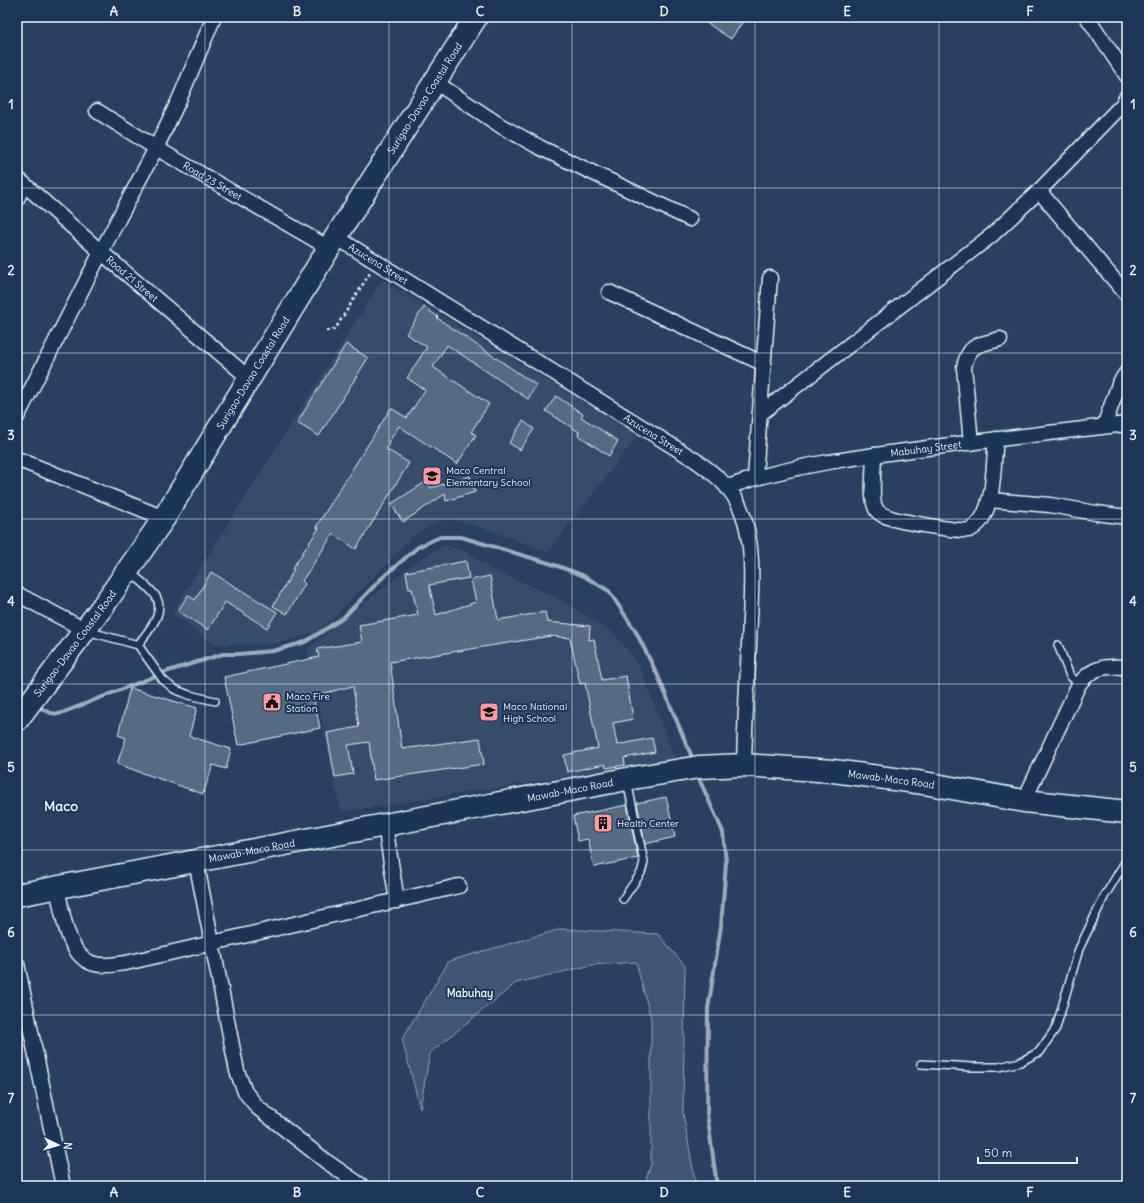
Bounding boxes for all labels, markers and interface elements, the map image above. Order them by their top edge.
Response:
text: A [110,3,119,20]
text: B [293,3,302,20]
text: C [476,3,485,20]
text: D [659,3,669,20]
text: E [843,3,851,20]
text: F [1026,3,1034,20]
street label: Surigao-Davao Coastal Road [384,40,465,156]
text: 1 [8,96,14,113]
text: 1 [1130,96,1136,113]
street label: Road 23 Street [181,159,245,203]
street label: Azucena Street [346,240,411,287]
street label: Road 21 Street [104,253,161,305]
text: 2 [7,262,15,279]
text: 2 [1129,262,1137,279]
street label: Surigao-Davao Coastal Road [213,314,292,432]
street label: Azucena Street [621,411,687,458]
text: 3 [7,427,15,444]
text: 3 [1129,427,1137,444]
street label: Mabuhay Street [890,437,963,459]
place label: Maco Central Elementary School [446,464,531,489]
school or university icon: Maco Central Elementary School [421,465,443,487]
street label: Surigao-Davao Coastal Road [31,587,119,699]
text: 4 [7,593,15,610]
text: 4 [1129,593,1137,610]
place label: Maco Fire Station [286,690,330,715]
public building icon: Maco Fire Station [261,691,283,713]
place label: Maco National High School [503,700,567,725]
school or university icon: Maco National High School [478,701,500,723]
text: 5 [7,759,15,776]
text: 5 [1129,759,1137,776]
street label: Mawab-Maco Road [847,767,936,791]
street label: Mawab-Maco Road [526,775,614,804]
district label: Maco [44,797,78,815]
building icon: Health Center [592,812,614,834]
place label: Health Center [617,817,679,830]
street label: Mawab-Maco Road [208,836,296,865]
text: 6 [7,924,15,941]
text: 6 [1129,924,1137,941]
district label: Mabuhay [447,986,493,1001]
text: 7 [8,1090,15,1107]
text: 7 [1130,1090,1137,1107]
north arrow [38,1125,78,1165]
scale bar [978,1139,1077,1165]
text: N [61,1141,75,1150]
text: 50 m [984,1145,1013,1160]
text: A [110,1184,119,1201]
text: B [293,1184,302,1201]
text: C [476,1184,485,1201]
text: D [659,1184,669,1201]
text: E [843,1184,851,1201]
text: F [1026,1184,1034,1201]

